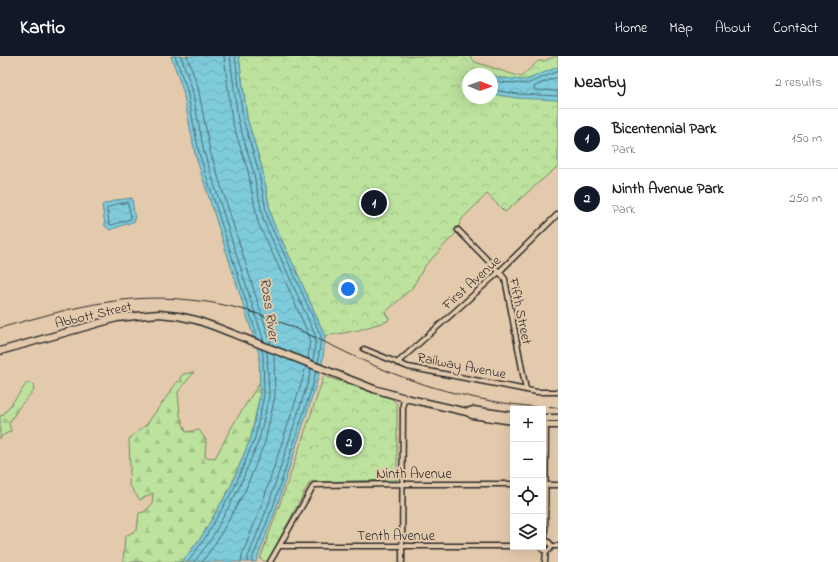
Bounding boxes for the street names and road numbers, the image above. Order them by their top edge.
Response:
street label: First Avenue [437,250,507,316]
street label: Fifth Street [502,275,537,347]
street label: Abbott Street [53,296,134,335]
street label: Railway Avenue [415,348,509,386]
street label: Ninth Avenue [376,464,453,485]
street label: Tenth Avenue [357,526,436,547]

